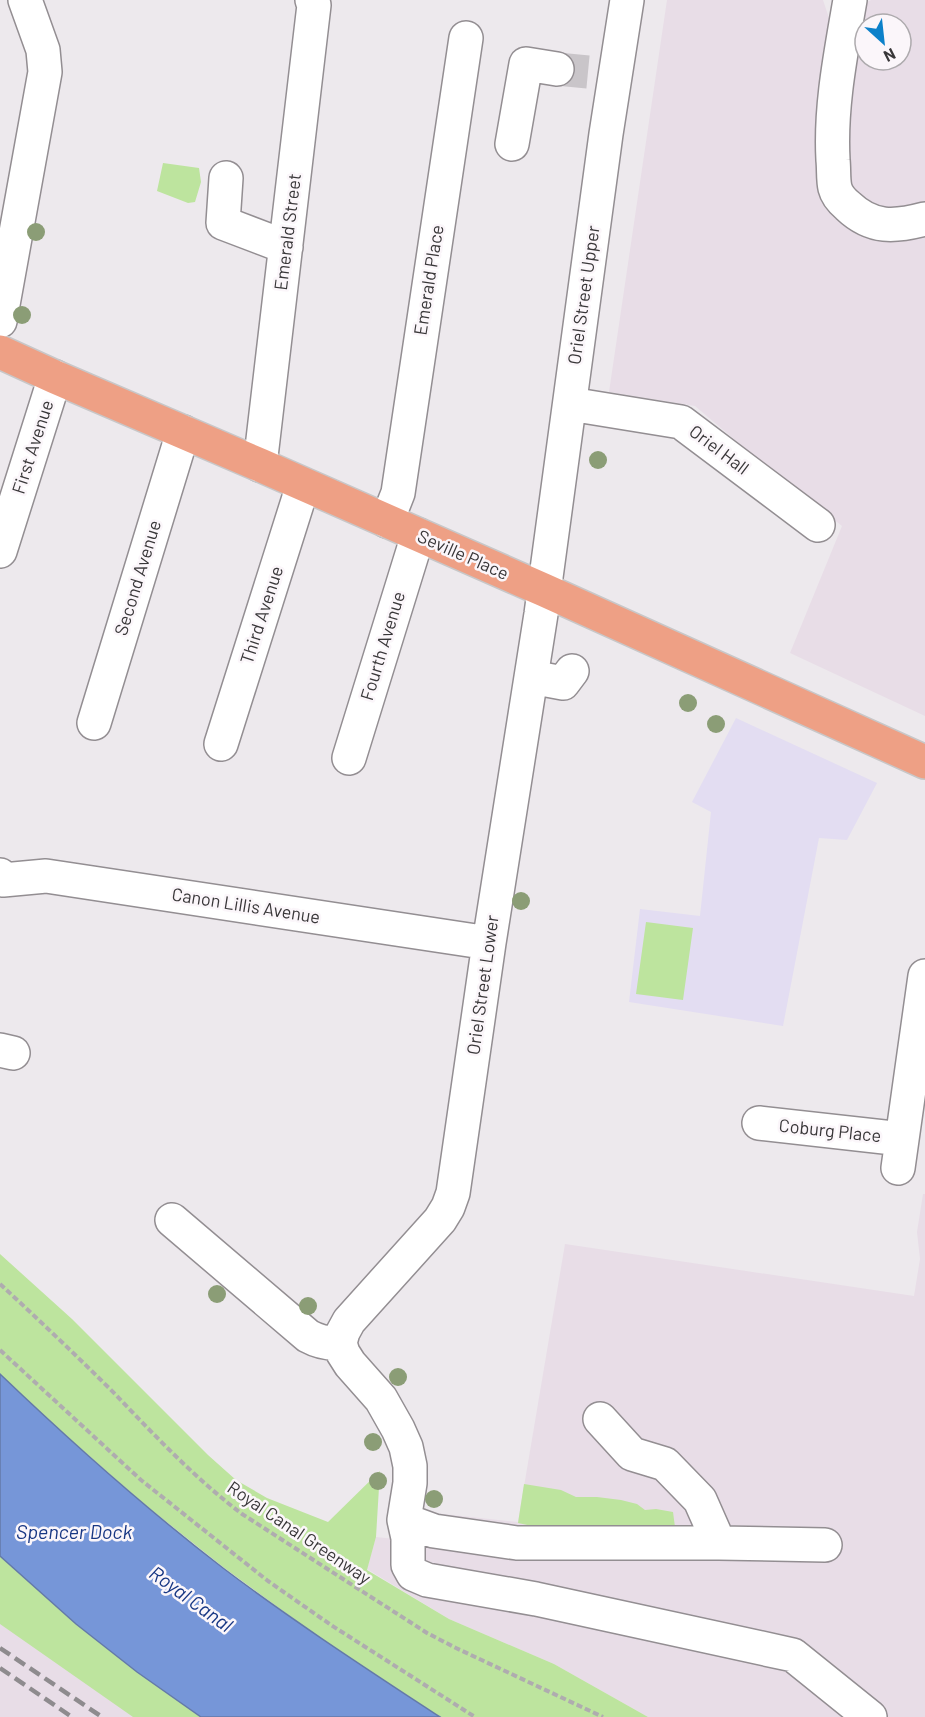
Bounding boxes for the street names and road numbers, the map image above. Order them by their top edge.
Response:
street label: Emerald Street [269,172,305,292]
street label: Emerald Place [408,223,448,337]
street label: Oriel Street Upper [562,224,604,366]
street label: First Avenue [7,397,58,496]
street label: Oriel Hall [685,420,754,479]
street label: Second Avenue [109,517,165,638]
street label: Seville Place [414,524,512,584]
street label: Third Avenue [235,563,287,666]
street label: Fourth Avenue [355,589,409,703]
street label: Canon Lillis Avenue [170,882,322,928]
street label: Oriel Street Lower [461,913,503,1056]
street label: Coburg Place [778,1114,882,1146]
street label: Royal Canal Greenway [224,1476,376,1588]

